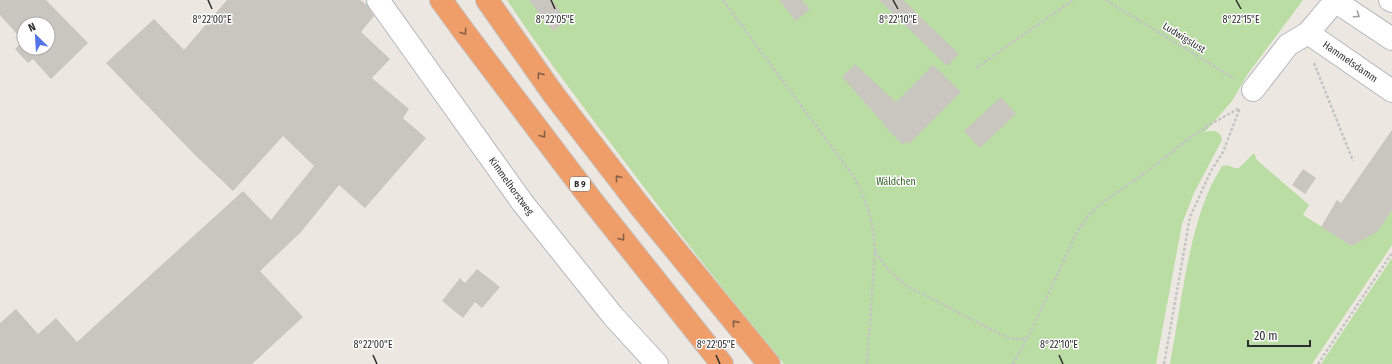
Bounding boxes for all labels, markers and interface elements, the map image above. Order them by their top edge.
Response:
one-way arrow [1353,10,1360,18]
text: 8°22'00"E [192,14,232,26]
text: 8°22'05"E [536,14,575,26]
text: 8°22'10"E [879,14,917,26]
text: 8°22'15"E [1222,14,1260,26]
north arrow [16,16,56,56]
text: N [26,20,38,35]
street label: Ludwigslust [1160,20,1208,56]
one-way arrow [459,27,466,34]
street label: Hammelsdamm [1320,39,1380,85]
one-way arrow [537,72,545,79]
one-way arrow [538,131,545,138]
street label: Kimmelhorstweg [486,155,536,218]
one-way arrow [616,176,623,183]
park label: Wäldchen [876,176,916,188]
road number: B 9 [570,177,590,191]
one-way arrow [618,234,625,241]
one-way arrow [733,320,740,328]
scale bar [1248,322,1310,348]
text: 20 m [1254,329,1278,343]
text: 8°22'00"E [353,339,393,351]
text: 8°22'05"E [697,339,736,351]
text: 8°22'10"E [1040,339,1078,351]

